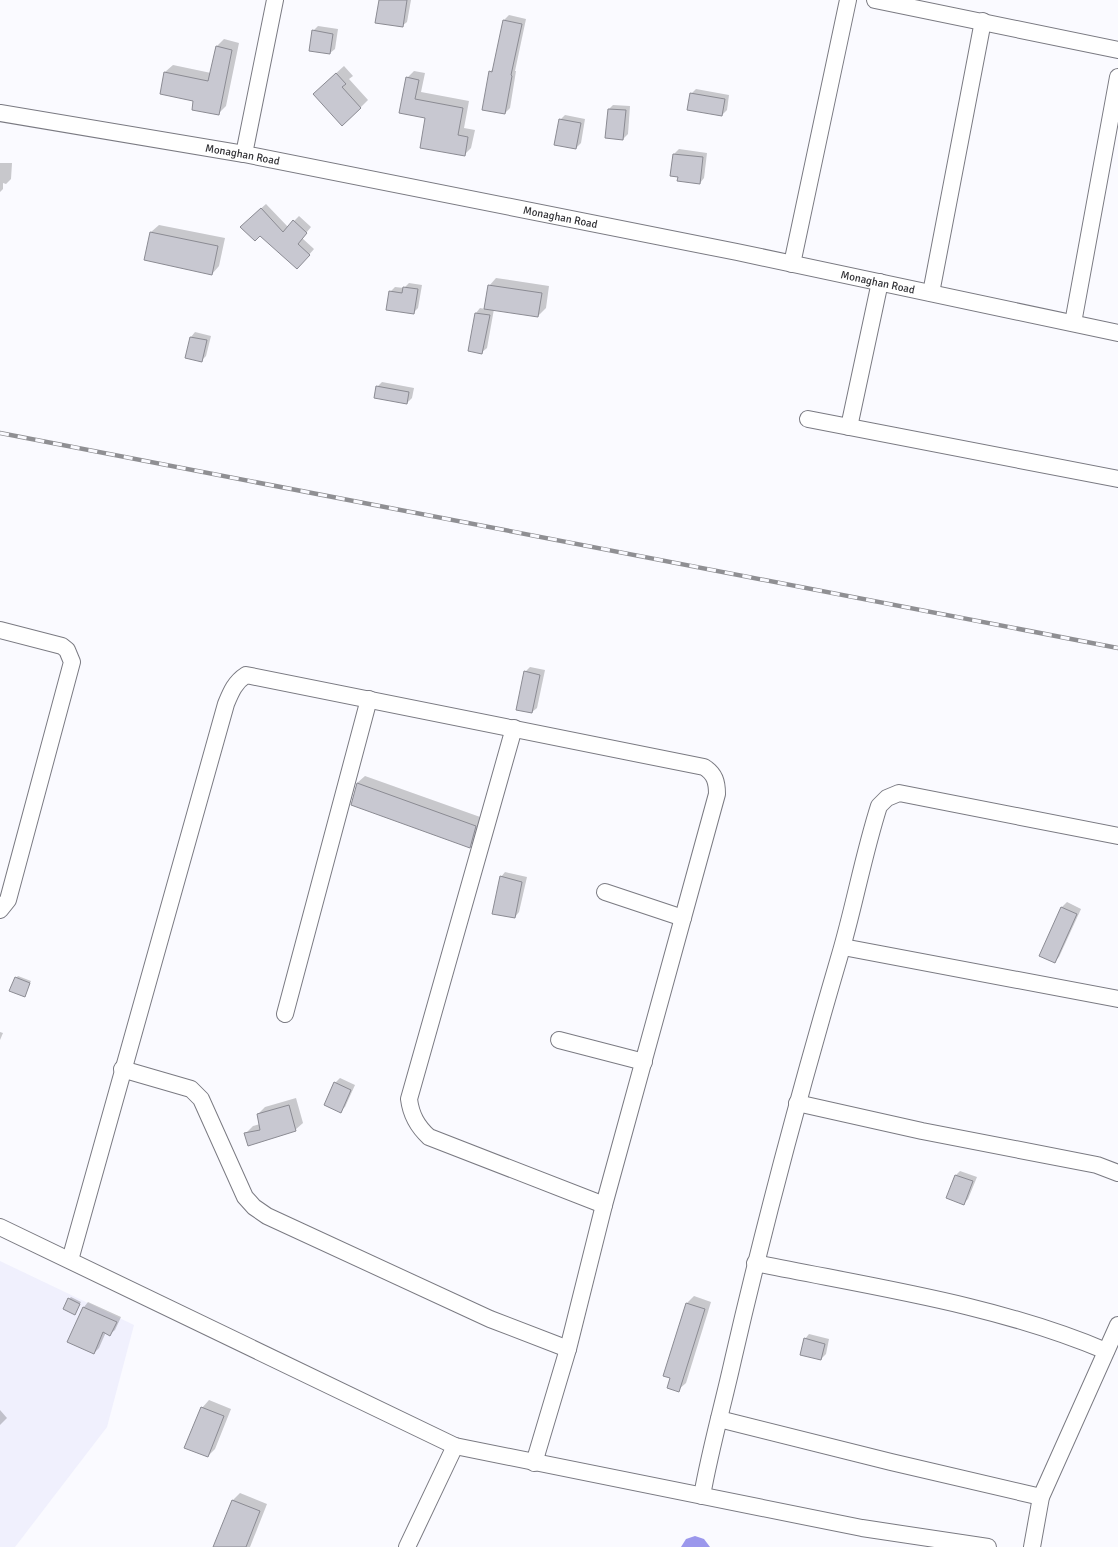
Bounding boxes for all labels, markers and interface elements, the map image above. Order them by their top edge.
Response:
street label: Monaghan Road [204,142,281,168]
street label: Monaghan Road [522,204,599,231]
street label: Monaghan Road [839,268,916,297]

